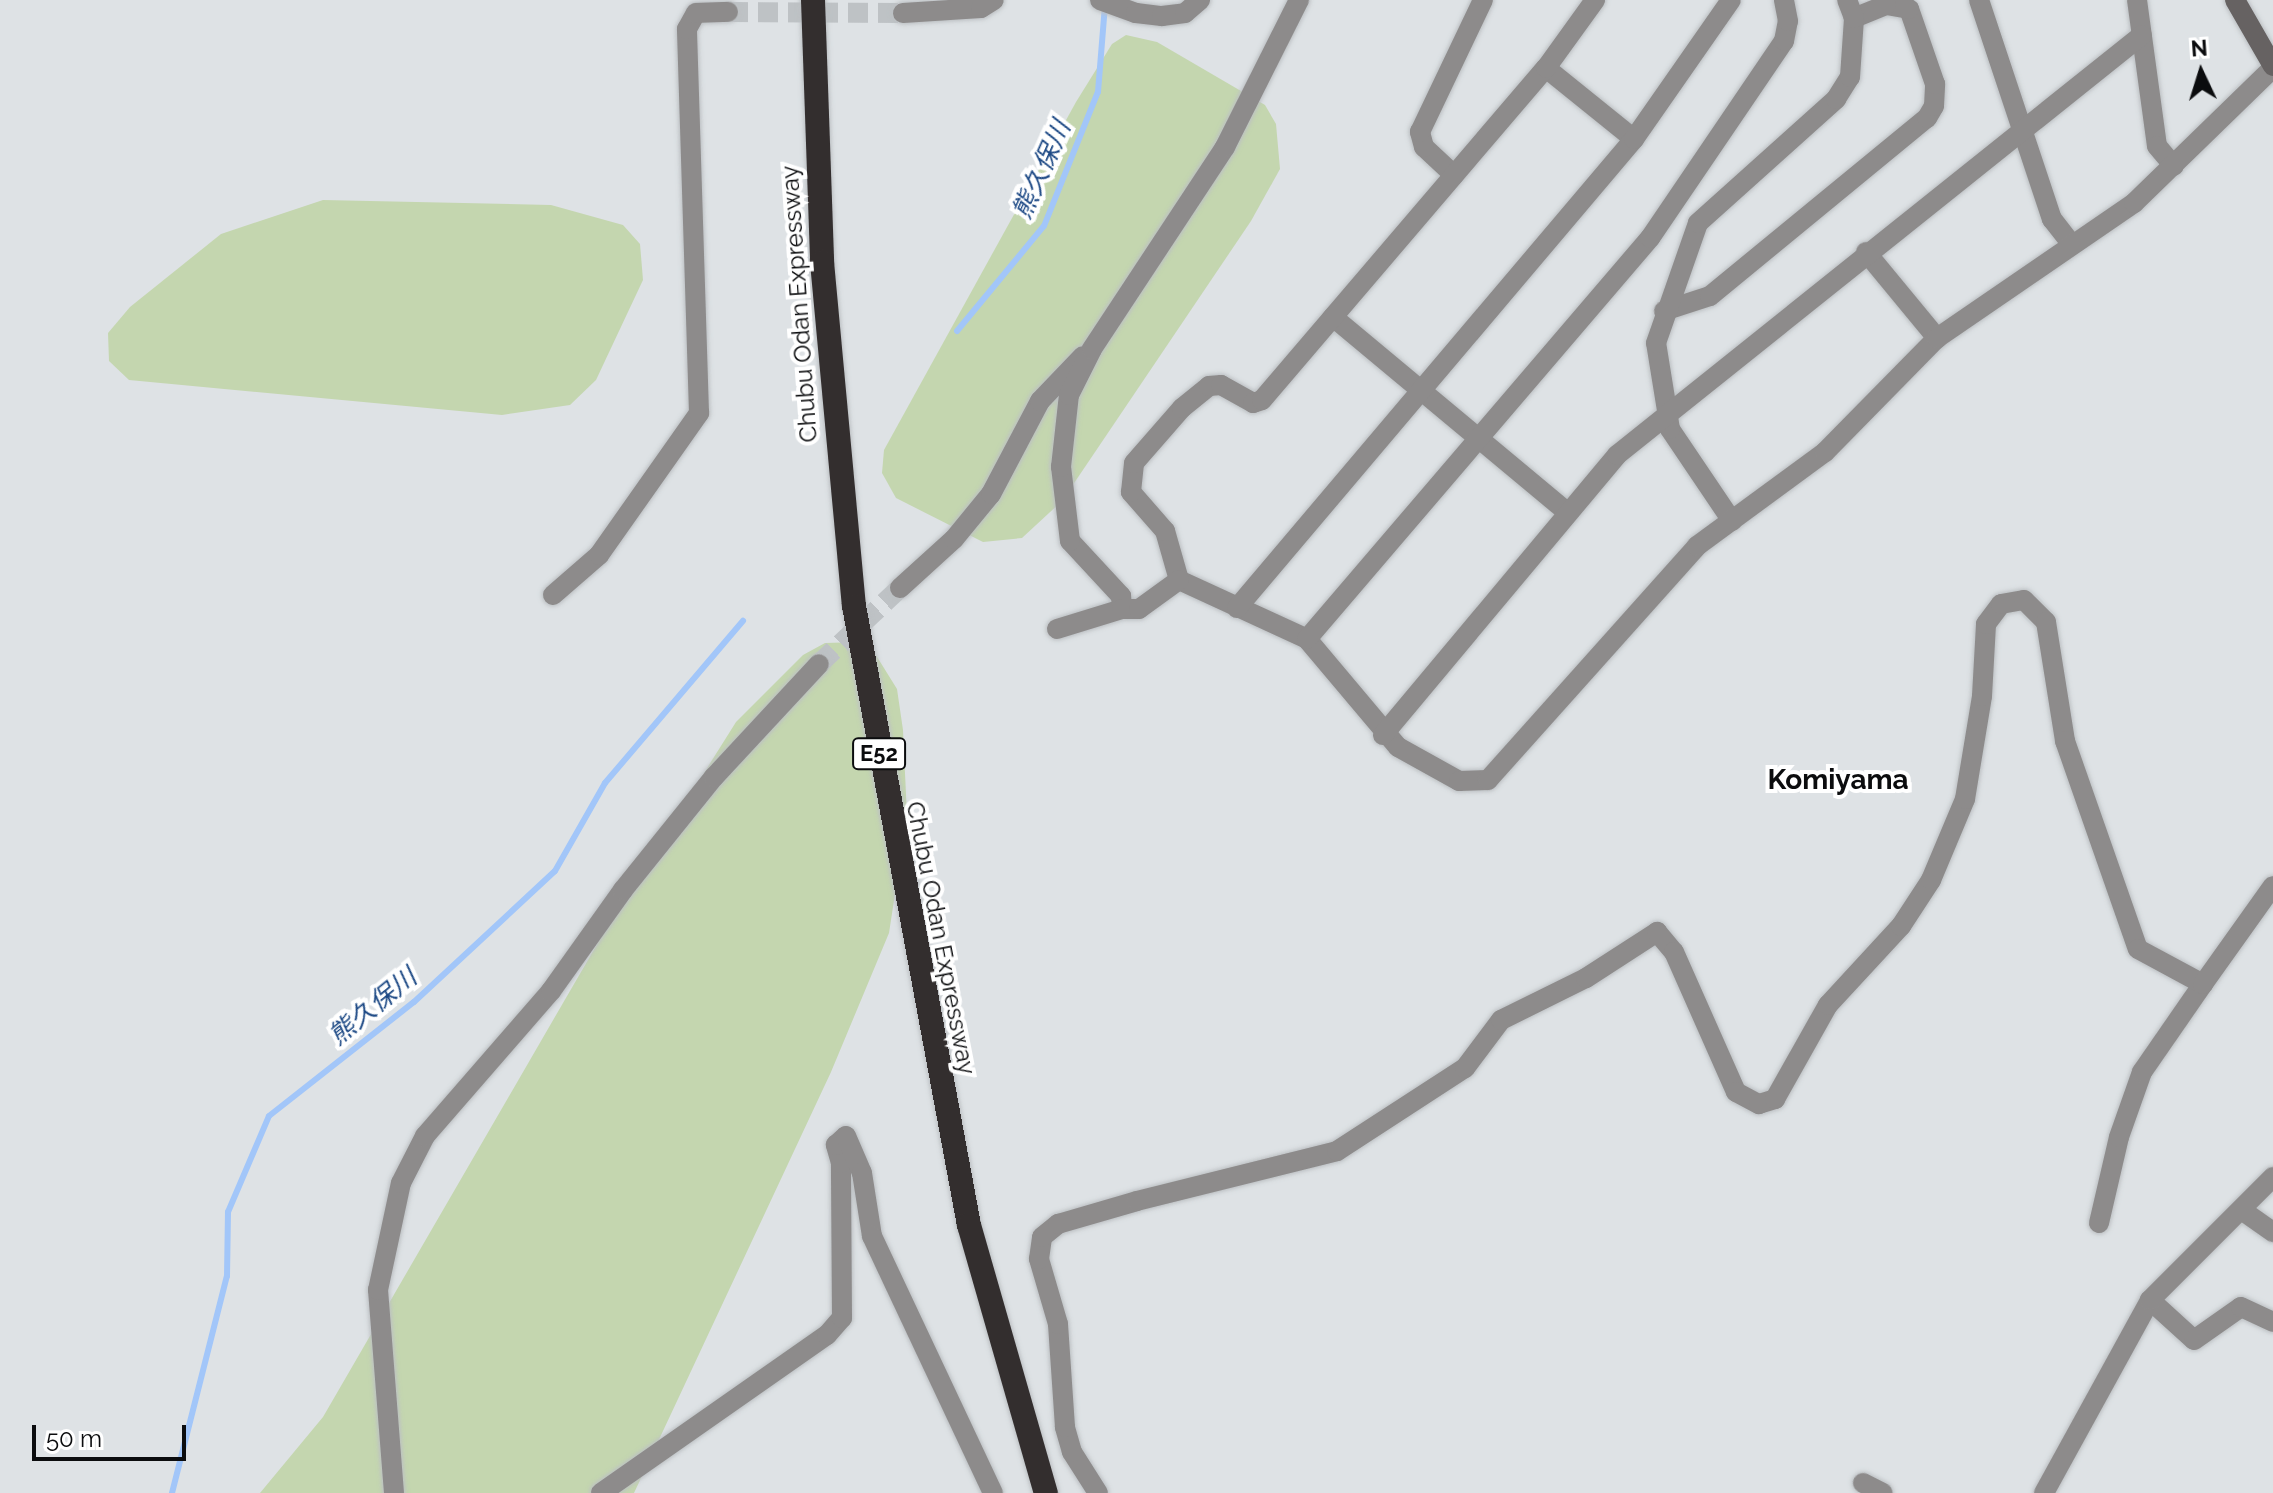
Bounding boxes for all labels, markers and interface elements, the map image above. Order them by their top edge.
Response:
north arrow [2161,32,2241,112]
text: N [2190,35,2209,62]
water label: 熊久保川 [1007,116,1077,224]
street label: Chubu Odan Expressway [775,165,823,443]
road number: E52 [851,736,907,772]
district label: Komiyama [1767,763,1909,797]
street label: Chubu Odan Expressway [900,799,982,1077]
water label: 熊久保川 [323,962,423,1052]
scale bar [36,1409,190,1459]
text: 50 m [46,1424,102,1453]

